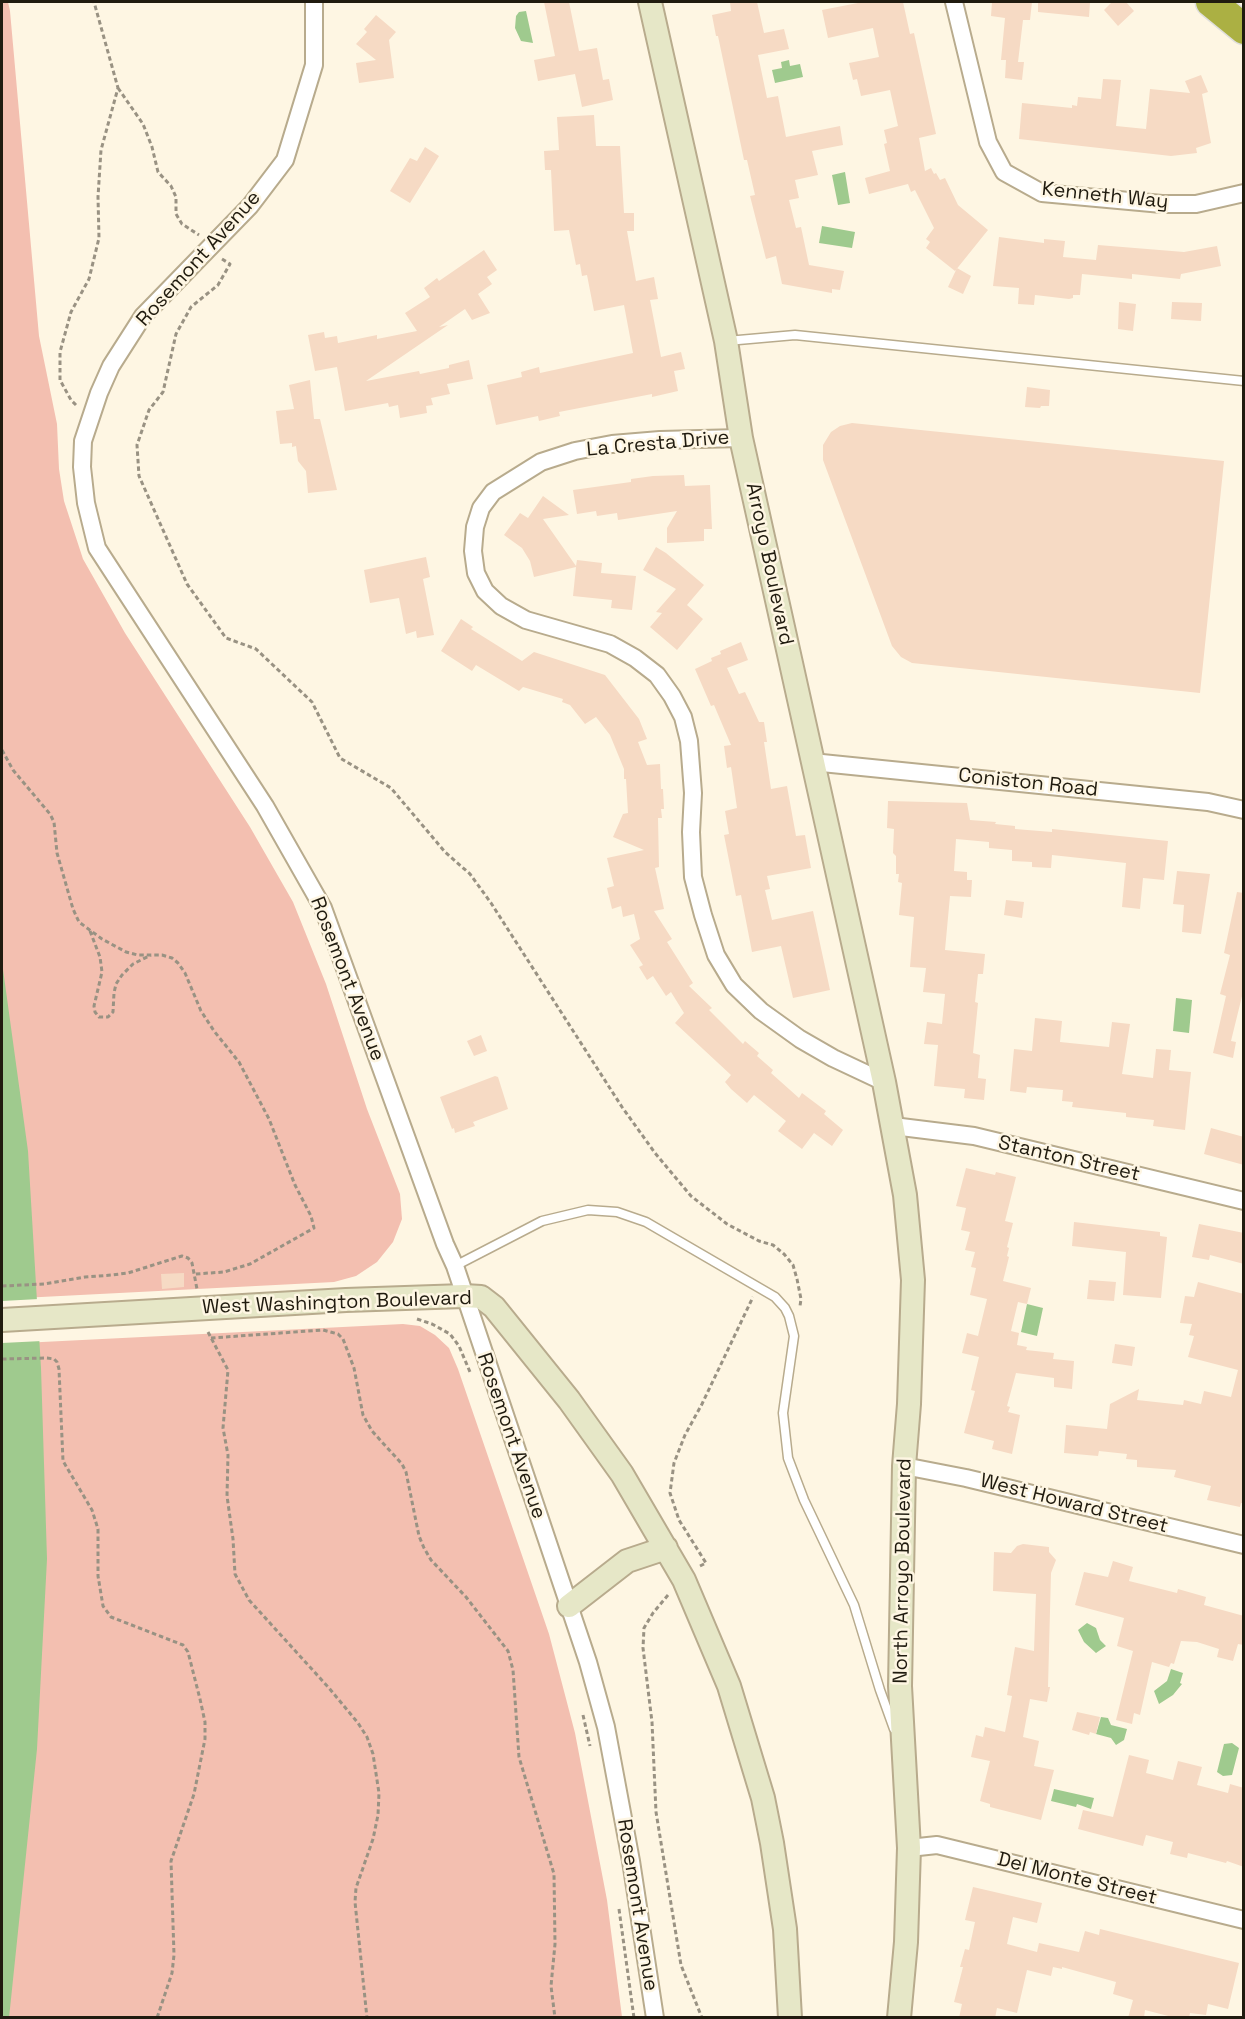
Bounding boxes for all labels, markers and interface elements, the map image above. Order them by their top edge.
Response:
street label: Kenneth Way [1041,177,1169,215]
street label: Rosemont Avenue [132,186,266,332]
street label: La Cresta Drive [586,426,730,462]
street label: Arroyo Boulevard [740,481,798,647]
street label: Coniston Road [957,764,1099,802]
street label: Rosemont Avenue [305,894,389,1064]
street label: Stanton Street [996,1131,1142,1187]
street label: West Washington Boulevard [202,1286,472,1320]
street label: Rosemont Avenue [471,1350,551,1522]
street label: North Arroyo Boulevard [889,1458,917,1684]
street label: West Howard Street [978,1469,1170,1539]
street label: Rosemont Avenue [612,1817,662,1993]
street label: Del Monte Street [995,1848,1159,1910]

